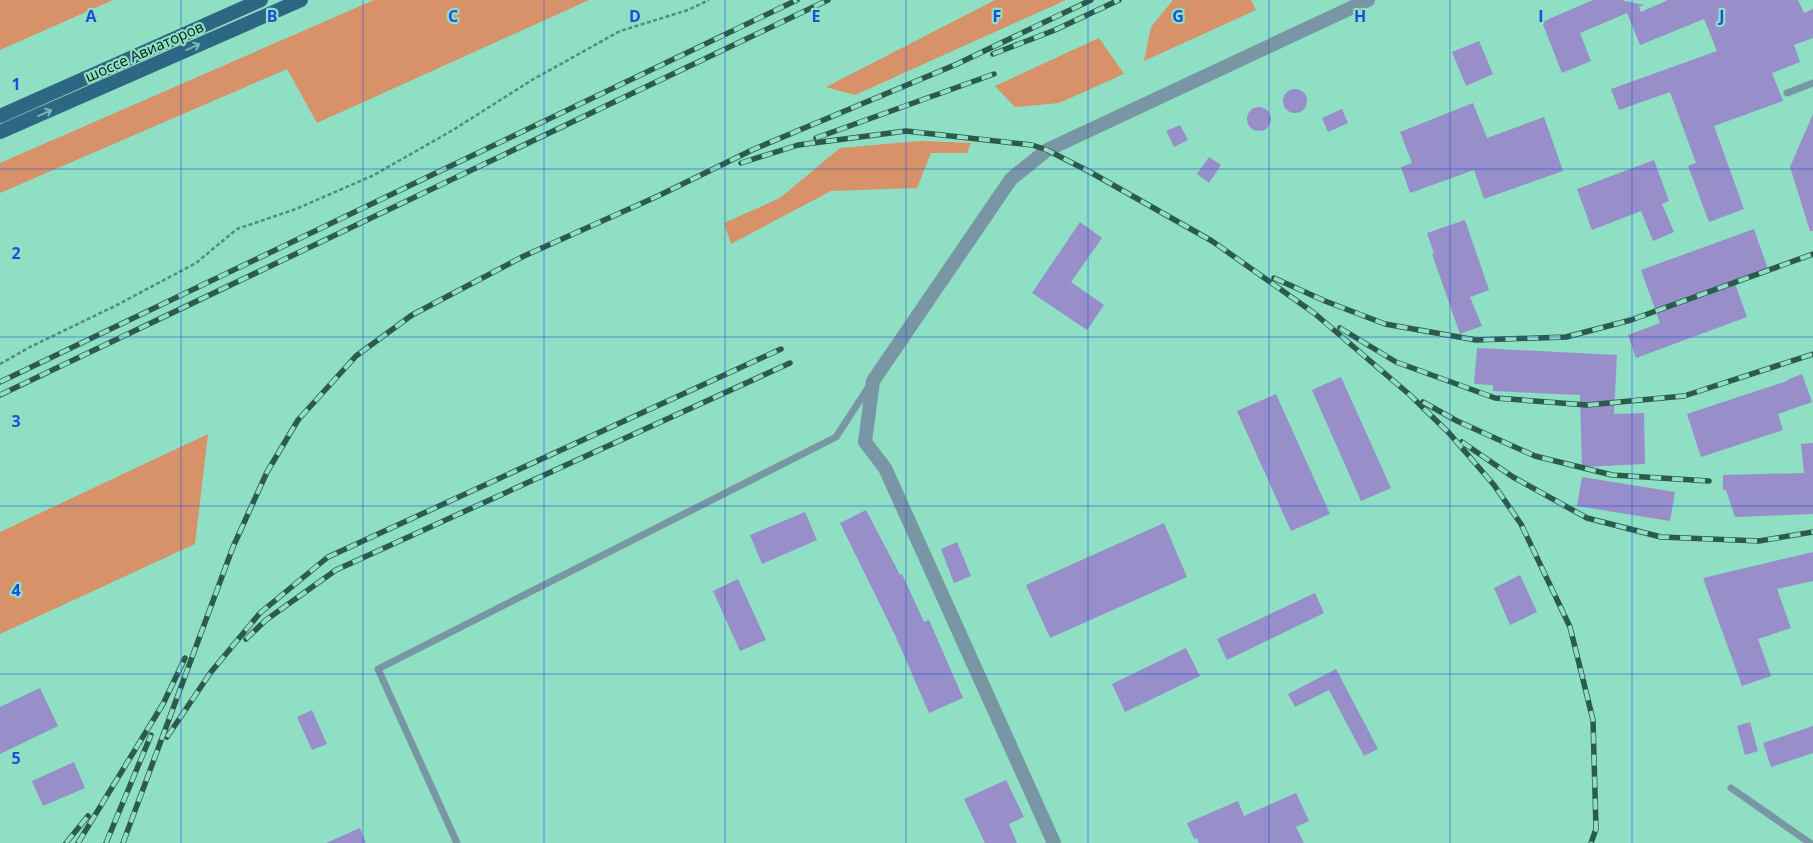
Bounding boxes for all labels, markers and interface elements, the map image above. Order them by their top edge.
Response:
text: A [85,5,97,27]
text: B [267,5,277,27]
text: C [448,5,458,27]
text: D [629,5,641,27]
text: E [812,5,821,27]
text: F [993,5,1001,27]
text: G [1172,5,1184,27]
text: H [1354,5,1366,27]
text: I [1538,5,1544,27]
text: J [1717,5,1725,27]
street label: шоссе Авиаторов [81,16,207,86]
one-way arrow [185,42,200,52]
text: 1 [11,73,21,95]
one-way arrow [37,107,52,117]
text: 2 [11,242,21,264]
text: 3 [11,410,21,432]
text: 4 [11,579,21,601]
text: 5 [11,747,21,769]

